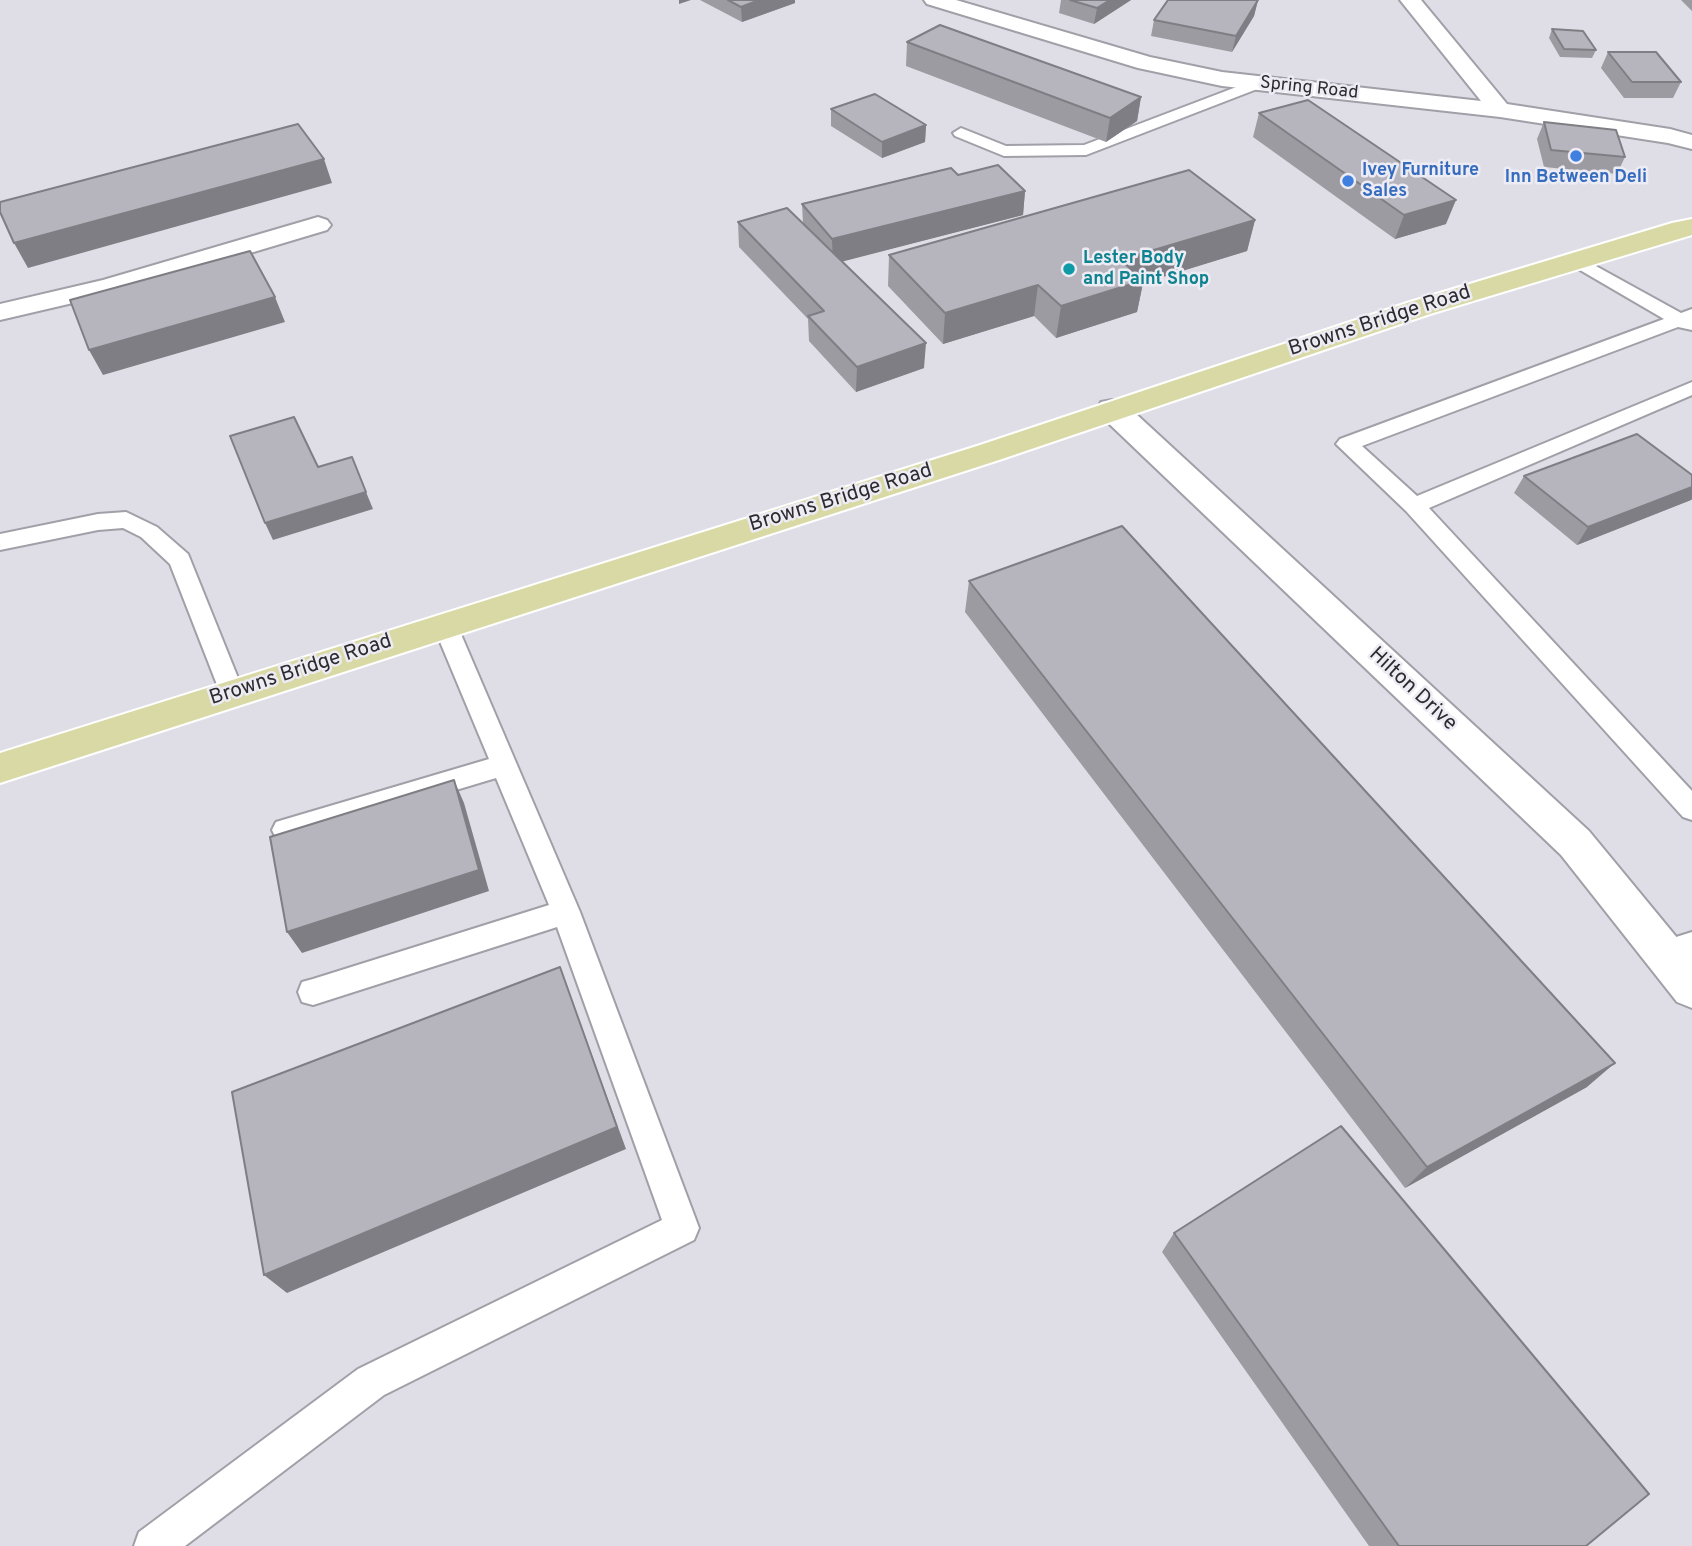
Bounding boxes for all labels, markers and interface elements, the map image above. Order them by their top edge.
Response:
street label: Spring Road [1259,73,1359,105]
marker: Inn Between Deli [1568,148,1584,164]
place label: Ivey Furniture Sales [1362,160,1479,202]
place label: Inn Between Deli [1505,167,1647,189]
marker: Ivey Furniture Sales [1340,173,1356,189]
place label: Lester Body and Paint Shop [1083,248,1209,290]
marker: Lester Body and Paint Shop [1061,261,1077,277]
street label: Browns Bridge Road [1286,281,1474,363]
street label: Browns Bridge Road [746,459,936,539]
street label: Browns Bridge Road [207,630,395,712]
street label: Hilton Drive [1363,643,1461,737]

